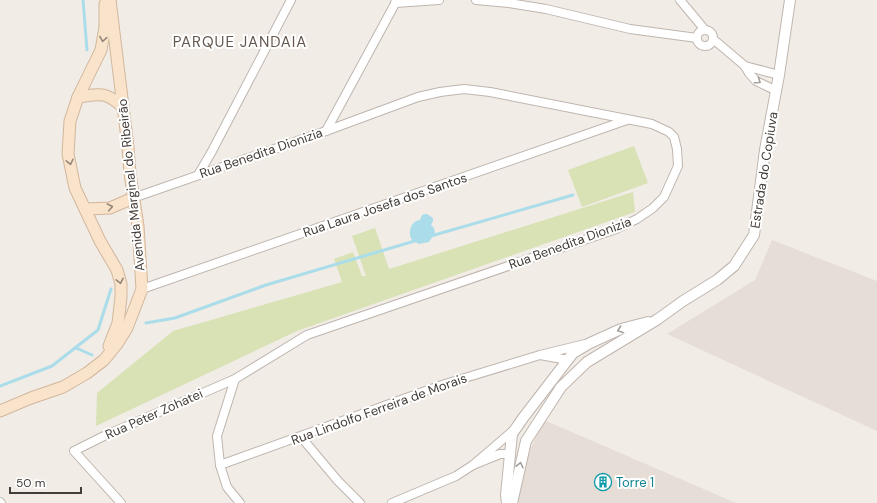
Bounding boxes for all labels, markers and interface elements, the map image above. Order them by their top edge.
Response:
district label: PARQUE JANDAIA [173,32,307,52]
one-way arrow [99,36,108,42]
one-way arrow [754,76,761,83]
street label: Avenida Marginal do Ribeirão [113,98,149,272]
street label: Estrada do Copiuva [746,110,782,230]
street label: Rua Benedita Dionizia [197,124,325,182]
one-way arrow [65,159,73,165]
street label: Rua Laura Josefa dos Santos [301,169,469,241]
one-way arrow [107,203,113,212]
street label: Rua Benedita Dionizia [506,213,634,273]
one-way arrow [115,278,123,284]
one-way arrow [617,325,624,333]
street label: Rua Lindolfo Ferreira de Morais [289,369,469,449]
street label: Rua Peter Zohatei [103,385,205,443]
one-way arrow [515,462,523,468]
scale bar [10,469,81,495]
building icon: Torre 1 [593,472,613,492]
place label: Torre 1 [616,474,654,491]
text: 50 m [16,475,45,491]

